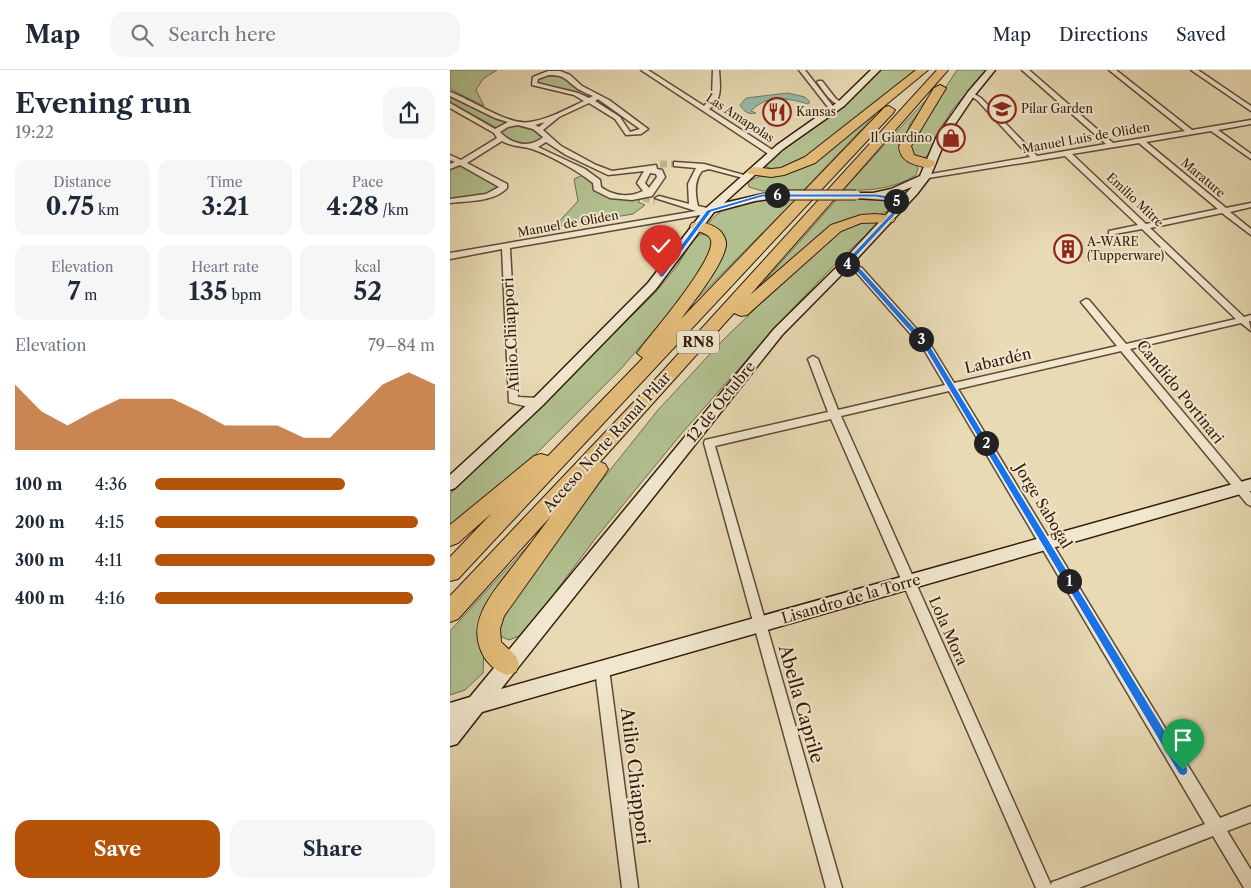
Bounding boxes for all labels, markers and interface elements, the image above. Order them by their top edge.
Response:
search box [110,12,460,57]
text: Map [25,20,80,49]
icon: search [128,21,156,49]
text: Search here [168,23,276,46]
text: Map [992,24,1031,46]
text: Directions [1059,24,1148,46]
text: Saved [1176,24,1226,46]
text: Evening run [15,86,191,120]
button: share [383,87,435,139]
street label: Las Amapolas [703,90,777,145]
school or university icon: Pilar Garden [987,94,1017,124]
restaurant icon: Kansas [762,97,792,127]
place label: Pilar Garden [1021,101,1093,116]
place label: Kansas [796,104,836,119]
street label: Manuel Luis de Oliden [1021,119,1152,156]
text: 19:22 [15,122,54,142]
shop icon: Il Giardino [936,123,966,153]
place label: Il Giardino [870,130,932,145]
street label: Marature [1178,155,1229,201]
street label: Emilio Mitre [1104,169,1167,230]
text: Distance [53,173,111,191]
text: Time [207,173,243,191]
text: Pace [352,173,383,191]
pin: 6 [764,182,790,208]
text: 6 [773,186,782,204]
pin: 5 [884,188,908,214]
text: 0.75 [45,191,94,222]
text: 3:21 [201,191,249,222]
text: 4:28 [327,191,379,222]
text: 5 [893,192,900,210]
text: km [94,201,119,219]
text: /km [379,201,409,219]
street label: Manuel de Oliden [516,207,620,240]
pin [640,225,682,276]
icon: check [647,232,675,260]
building icon: A-WARE (Tupperware) [1053,234,1083,264]
place label: A-WARE (Tupperware) [1086,234,1164,263]
pin: 4 [834,252,860,276]
text: 4 [843,255,852,273]
text: Elevation [51,258,114,276]
text: Heart rate [191,258,259,276]
text: kcal [354,258,381,276]
text: 7 [67,276,80,307]
text: 135 [188,276,228,307]
text: 52 [353,276,382,307]
street label: Atilio Chiappori [498,277,523,394]
text: m [80,286,97,304]
text: bpm [228,286,262,304]
pin: 3 [908,326,934,352]
road number: RN8 [677,330,719,354]
text: 3 [918,330,925,348]
text: Elevation [15,335,86,355]
text: 79–84 m [368,335,435,355]
street label: Candido Portinari [1133,336,1228,448]
street label: Labardén [963,343,1034,377]
street label: 12 de Octubre [682,357,759,446]
street label: Acceso Norte Ramal Pilar [538,367,675,517]
pin: 2 [974,430,998,456]
text: 2 [982,434,991,452]
street label: Jorge Sabogal [1010,458,1077,552]
text: 100 m [15,474,62,494]
text: 4:36 [95,474,127,494]
text: 200 m [15,512,65,532]
text: 4:15 [95,512,124,532]
text: 300 m [15,550,64,570]
text: 4:11 [95,550,122,570]
pin: 1 [1056,568,1082,594]
street label: Lisandro de la Torre [779,570,923,627]
text: 1 [1066,572,1073,590]
text: 400 m [15,588,65,608]
text: 4:16 [95,588,125,608]
street label: Lola Mora [925,593,972,668]
street label: Abella Caprile [773,641,828,766]
street label: Atilio Chiappori [616,705,654,846]
pin [1162,719,1204,770]
icon: arrive [1169,726,1197,754]
button: Save [15,820,220,878]
button: Share [230,820,435,878]

